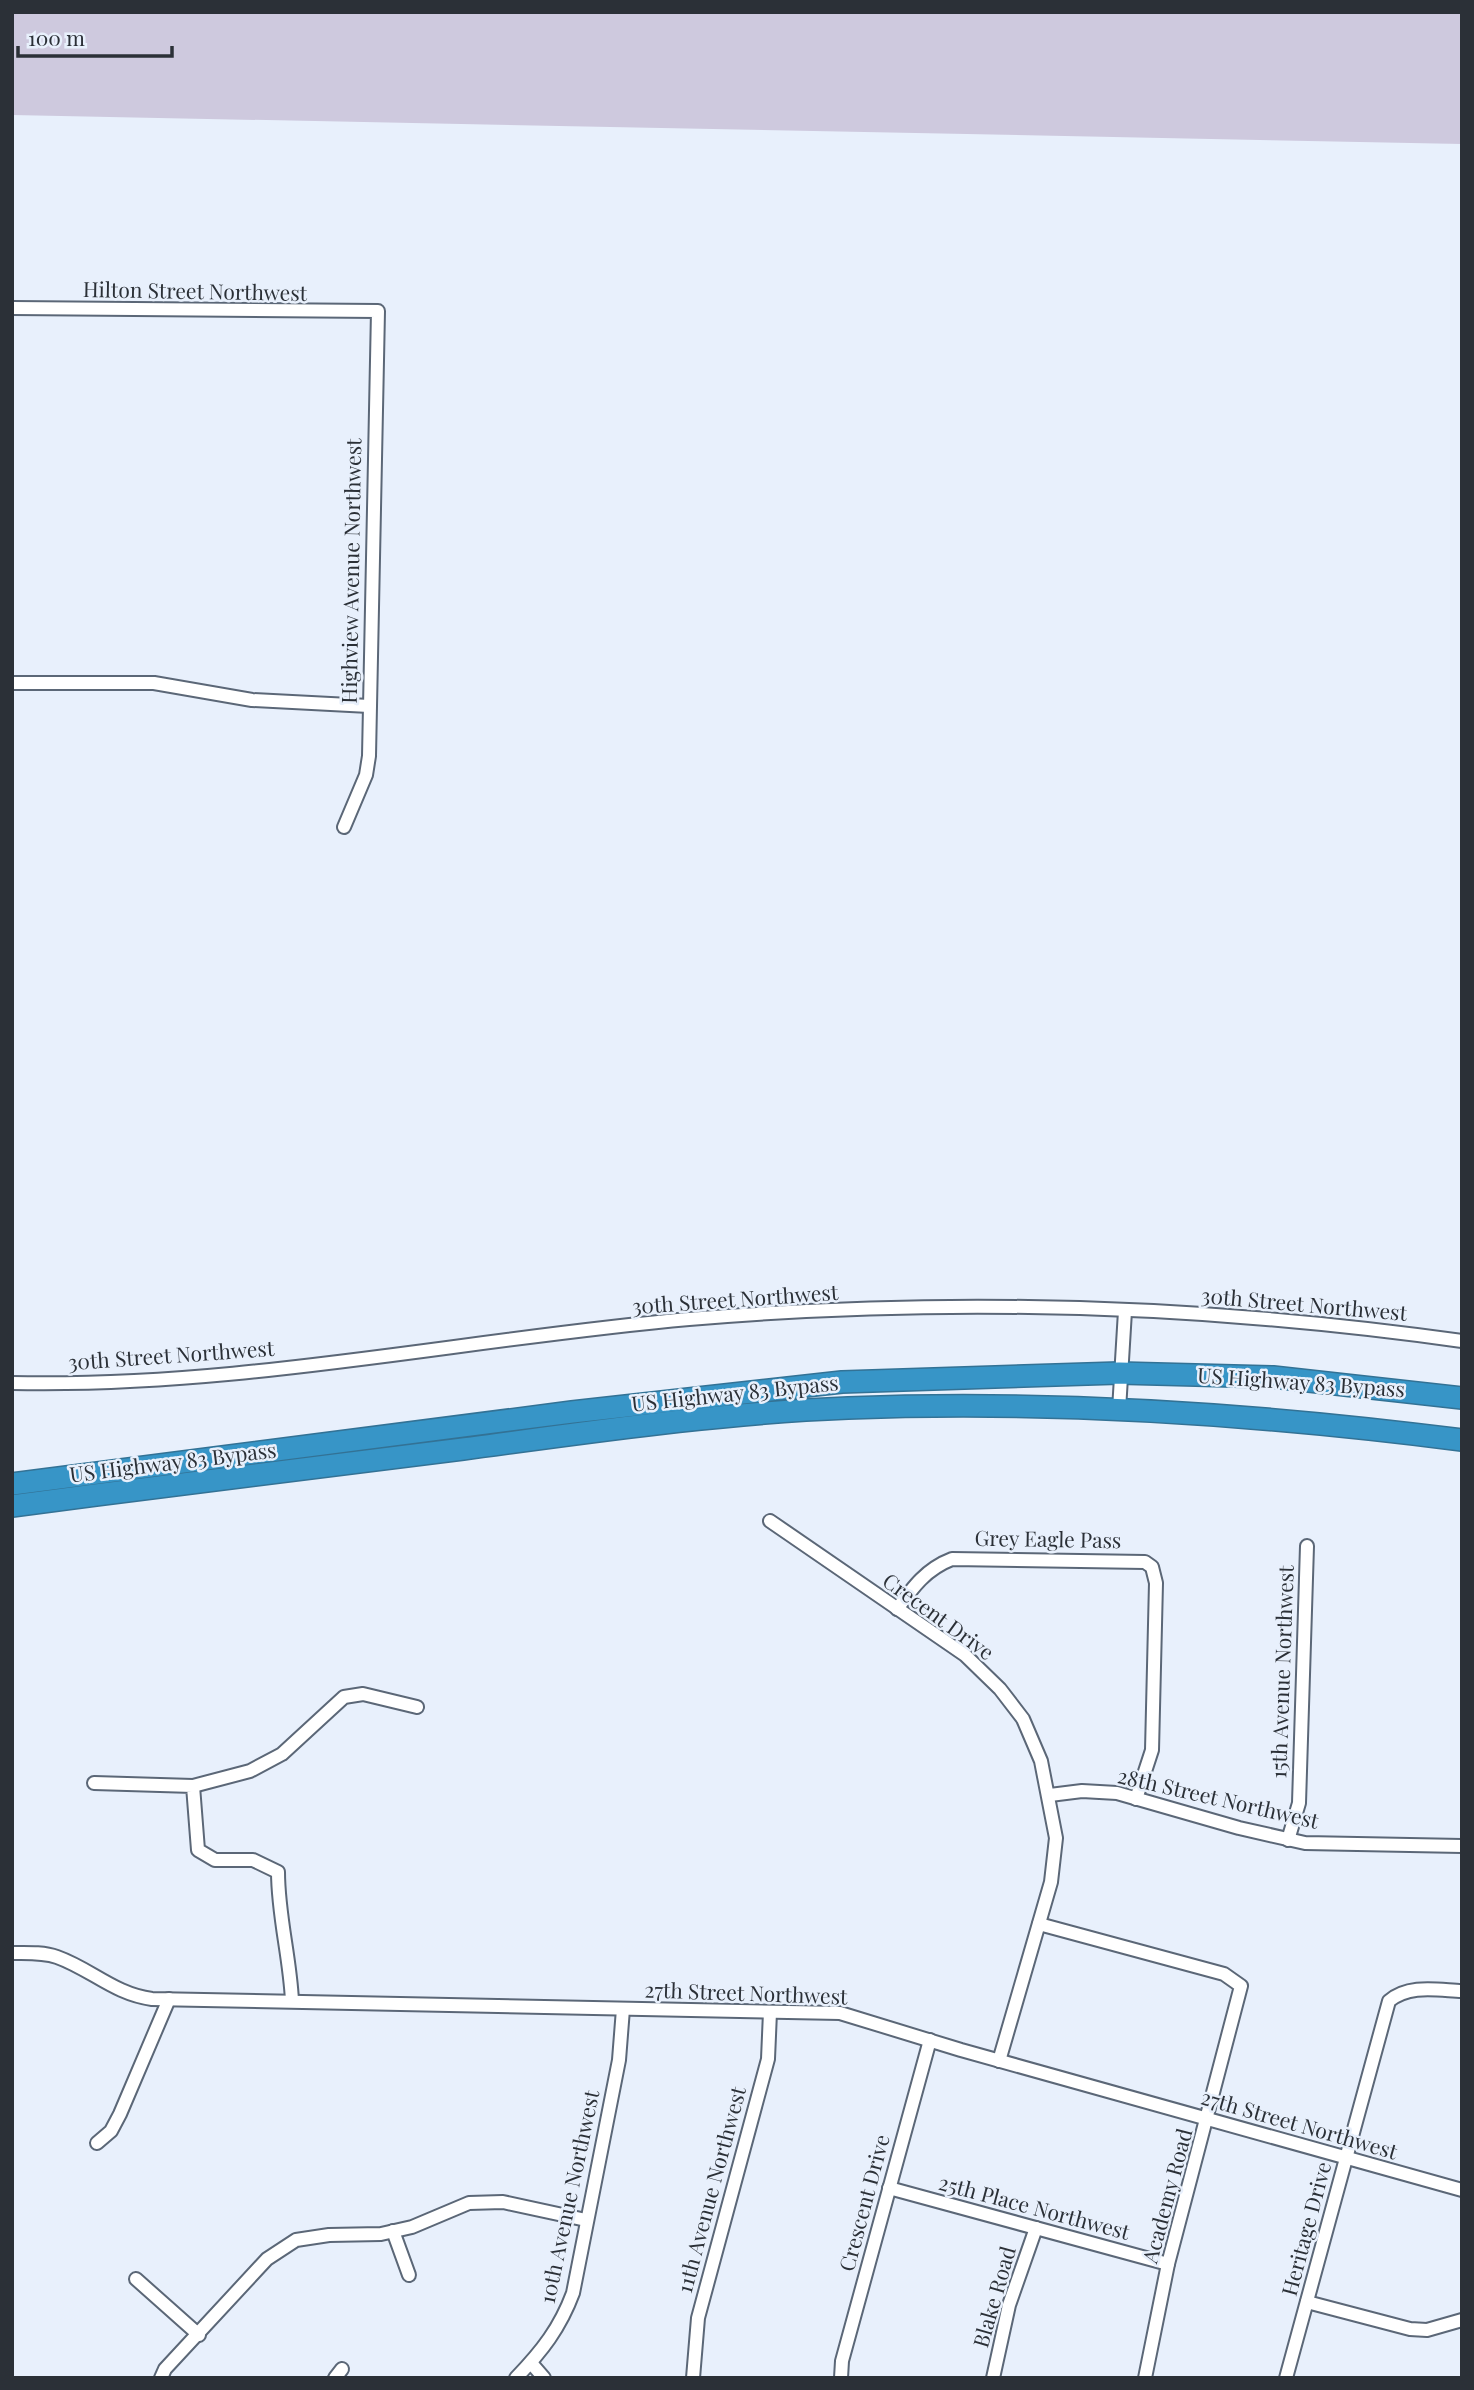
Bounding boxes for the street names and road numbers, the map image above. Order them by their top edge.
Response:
street label: Hilton Street Northwest [83,274,308,306]
street label: Highview Avenue Northwest [334,438,366,704]
street label: 30th Street Northwest [631,1277,839,1319]
street label: 30th Street Northwest [1200,1280,1409,1326]
street label: 30th Street Northwest [67,1333,275,1375]
street label: US Highway 83 Bypass [1196,1360,1406,1402]
street label: US Highway 83 Bypass [630,1367,840,1417]
street label: US Highway 83 Bypass [68,1434,278,1488]
street label: Grey Eagle Pass [974,1523,1122,1553]
street label: 15th Avenue Northwest [1263,1564,1299,1779]
street label: Crecent Drive [878,1566,1000,1665]
street label: 28th Street Northwest [1115,1760,1322,1834]
street label: 27th Street Northwest [644,1974,849,2010]
street label: 27th Street Northwest [1198,2082,1402,2165]
street label: 11th Avenue Northwest [669,2083,751,2296]
street label: 10th Avenue Northwest [532,2087,604,2306]
street label: Academy Road [1134,2125,1197,2267]
street label: Crescent Drive [831,2131,895,2274]
street label: Heritage Drive [1274,2158,1336,2299]
street label: 25th Place Northwest [936,2167,1134,2245]
street label: Blake Road [965,2243,1021,2350]

